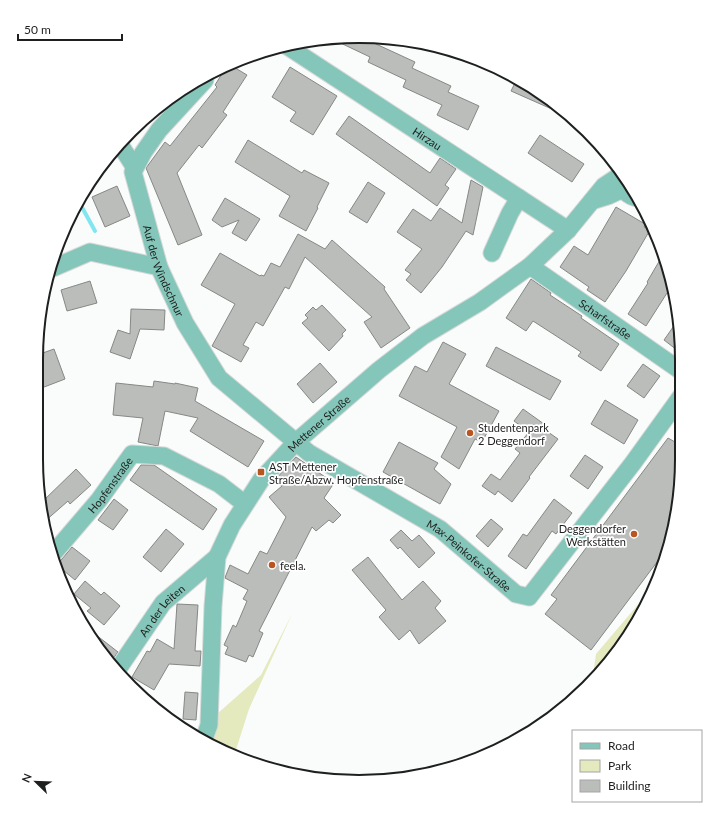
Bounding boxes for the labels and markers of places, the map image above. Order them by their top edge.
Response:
place label: Studentenpark 2 Deggendorf [478,421,549,447]
marker: Studentenpark 2 Deggendorf [465,428,475,438]
place label: AST Mettener Straße/Abzw. Hopfenstraße [269,460,403,486]
marker: AST Mettener Straße/Abzw. Hopfenstraße [256,467,266,477]
place label: Deggendorfer Werkstätten [559,522,626,548]
marker: Deggendorfer Werkstätten [629,529,639,539]
place label: feela. [280,559,306,572]
marker: feela. [267,560,277,570]

